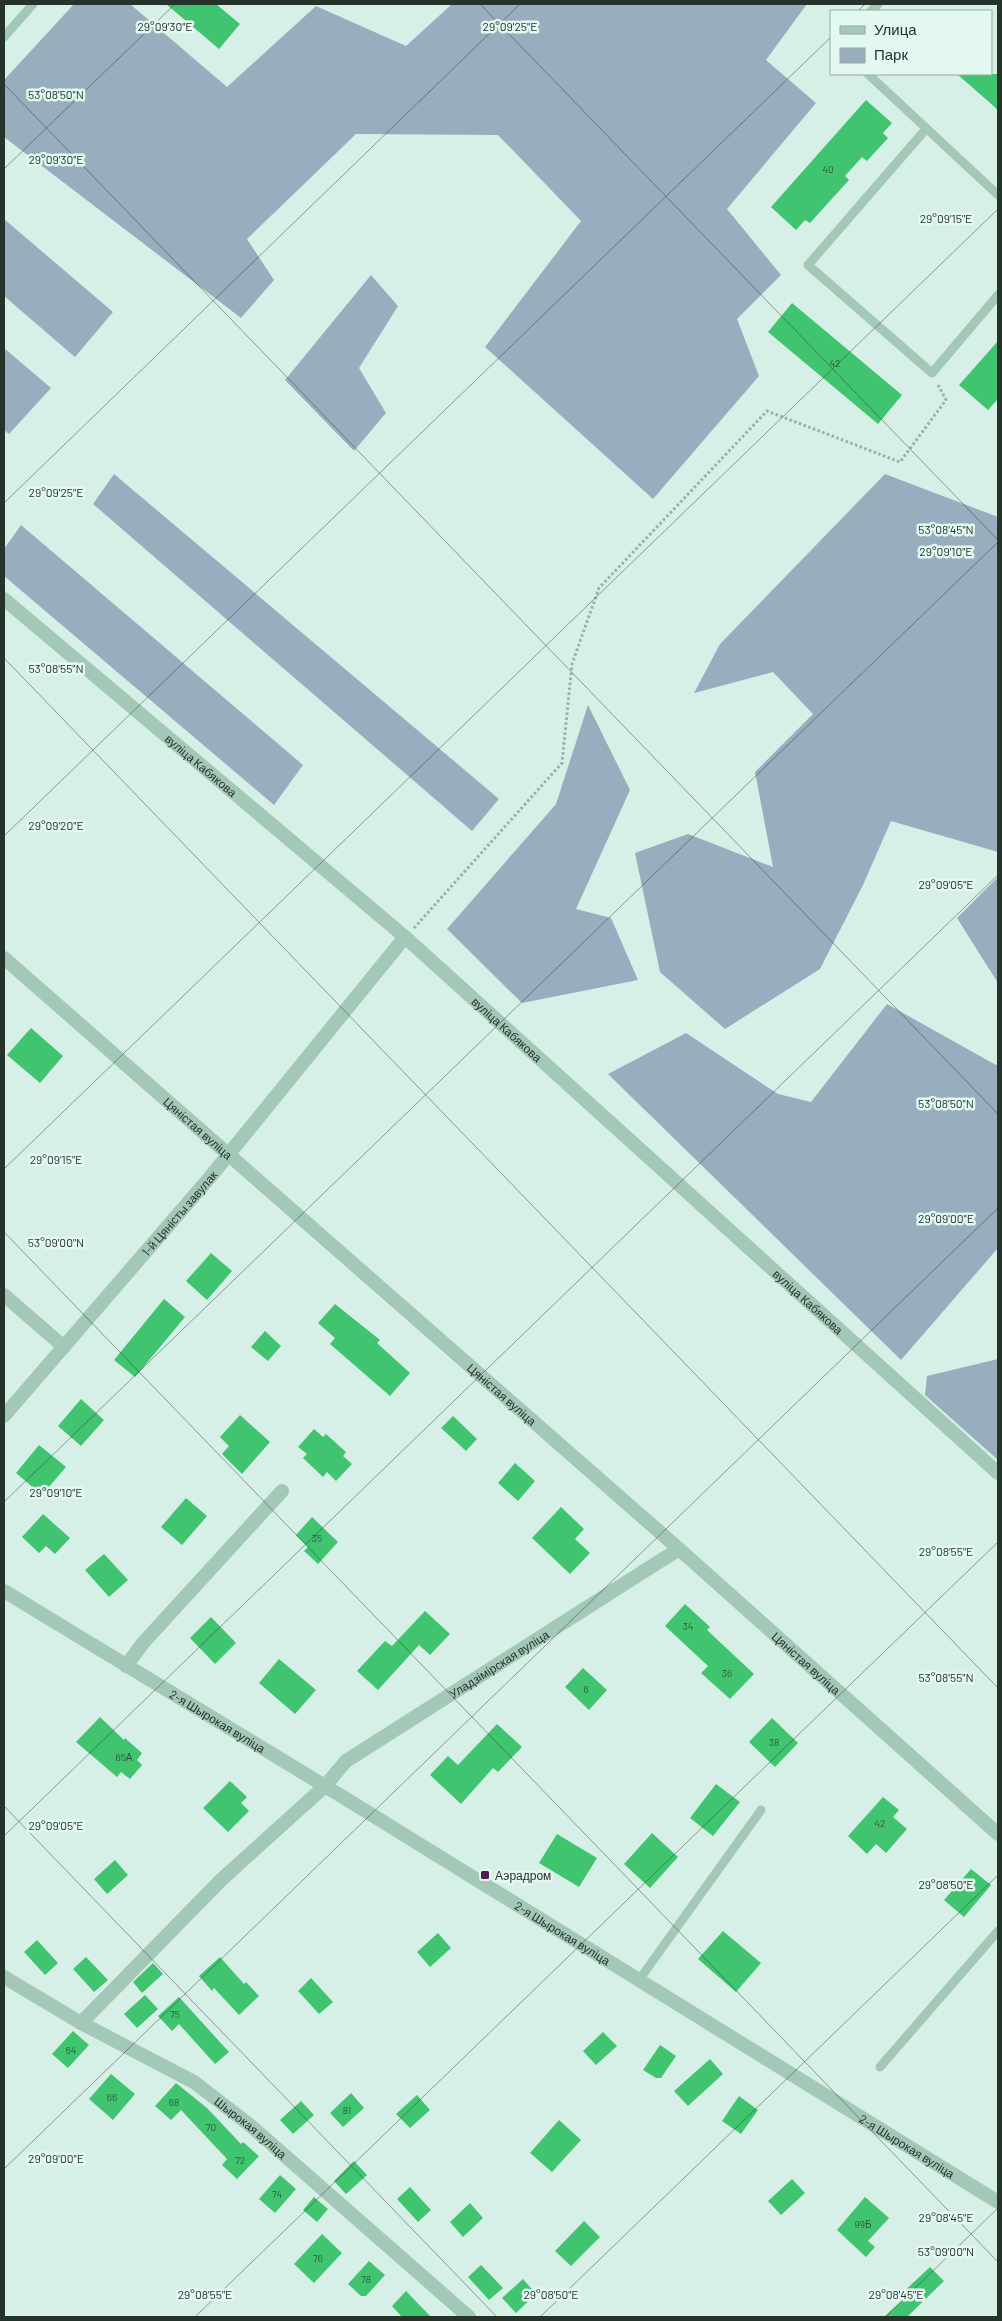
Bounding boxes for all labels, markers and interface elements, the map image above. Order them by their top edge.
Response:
legend [830,10,992,75]
text: 29°09'30"E [137,19,193,33]
text: 29°09'25"E [483,19,537,33]
text: Улица [874,20,917,38]
text: Парк [874,45,908,63]
text: 53°08'50"N [28,87,84,101]
text: 29°09'30"E [28,152,84,166]
house number: 40 [822,163,834,175]
text: 29°09'15"E [920,211,972,225]
house number: 42 [830,357,840,369]
text: 29°09'25"E [29,485,83,499]
text: 53°08'45"N [918,522,974,536]
text: 29°09'10"E [919,544,973,558]
text: 53°08'55"N [28,661,84,675]
street label: вуліца Кабякова [163,731,240,800]
text: 29°09'20"E [28,818,84,832]
text: 29°09'05"E [918,877,974,891]
street label: вуліца Кабякова [469,994,545,1065]
street label: Цяністая вуліца [160,1094,236,1162]
text: 53°08'50"N [918,1096,974,1110]
text: 29°09'15"E [30,1152,82,1166]
street label: 1-й Цяністы завулак [138,1167,220,1259]
text: 29°09'00"E [918,1211,974,1225]
text: 53°09'00"N [28,1235,84,1249]
street label: вуліца Кабякова [770,1266,846,1337]
street label: Цяністая вуліца [464,1360,540,1428]
text: 29°09'10"E [29,1485,83,1499]
house number: 35 [312,1532,322,1544]
text: 29°08'55"E [919,1544,973,1558]
house number: 34 [683,1620,693,1632]
street label: Уладзімірская вуліца [446,1627,551,1701]
street label: Цяністая вуліца [769,1629,844,1697]
house number: 36 [722,1667,732,1679]
text: 53°08'55"N [918,1670,974,1684]
house number: 6 [583,1683,589,1695]
street label: 2-я Шырокая вуліца [167,1686,268,1755]
house number: 38 [769,1736,779,1748]
house number: 65А [116,1751,133,1763]
house number: 42 [875,1817,885,1829]
text: 29°09'05"E [28,1818,84,1832]
place label: Аэрадром [495,1868,551,1883]
marker: Аэрадром [479,1869,491,1881]
text: 29°08'50"E [918,1877,974,1891]
street label: 2-я Шырокая вуліца [513,1898,613,1968]
house number: 75 [170,2008,180,2020]
house number: 64 [66,2044,76,2056]
house number: 66 [107,2091,117,2103]
street label: Шырокая вуліца [212,2094,290,2161]
house number: 68 [169,2096,179,2108]
house number: 81 [343,2104,351,2116]
street label: 2-я Шырокая вуліца [857,2111,958,2181]
house number: 70 [206,2121,216,2133]
text: 29°09'00"E [28,2151,84,2165]
house number: 72 [235,2154,245,2166]
house number: 74 [272,2188,282,2200]
text: 29°08'45"E [919,2210,973,2224]
house number: 99Б [855,2218,872,2230]
text: 53°09'00"N [918,2244,974,2258]
house number: 76 [313,2252,323,2264]
house number: 78 [361,2273,371,2285]
text: 29°08'55"E [178,2287,232,2301]
text: 29°08'50"E [523,2287,579,2301]
text: 29°08'45"E [869,2287,923,2301]

